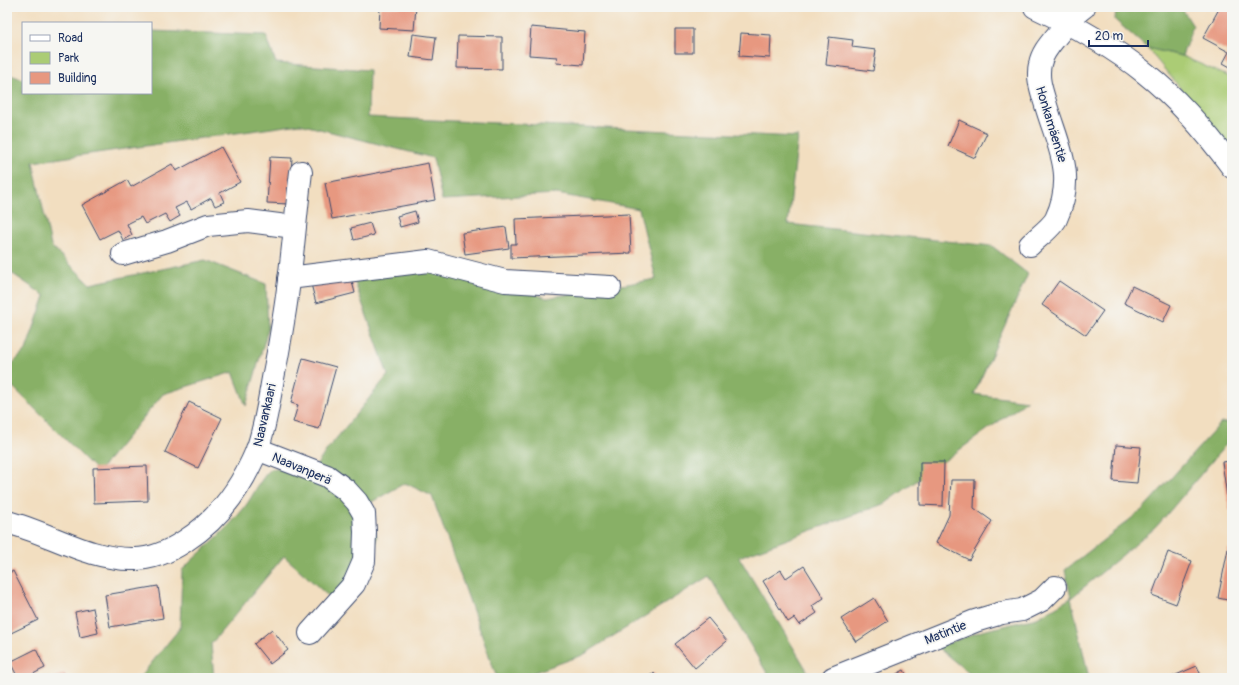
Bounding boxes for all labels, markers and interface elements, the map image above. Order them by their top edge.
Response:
legend [22,22,152,94]
scale bar [1089,22,1148,48]
text: 20 m [1095,29,1124,44]
text: Road [58,31,83,46]
text: Park [58,51,79,66]
text: Building [58,71,97,86]
street label: Honkamäentie [1032,84,1070,165]
street label: Naavankaari [250,382,280,448]
street label: Naavanperä [269,449,334,489]
street label: Matintie [922,617,969,649]

